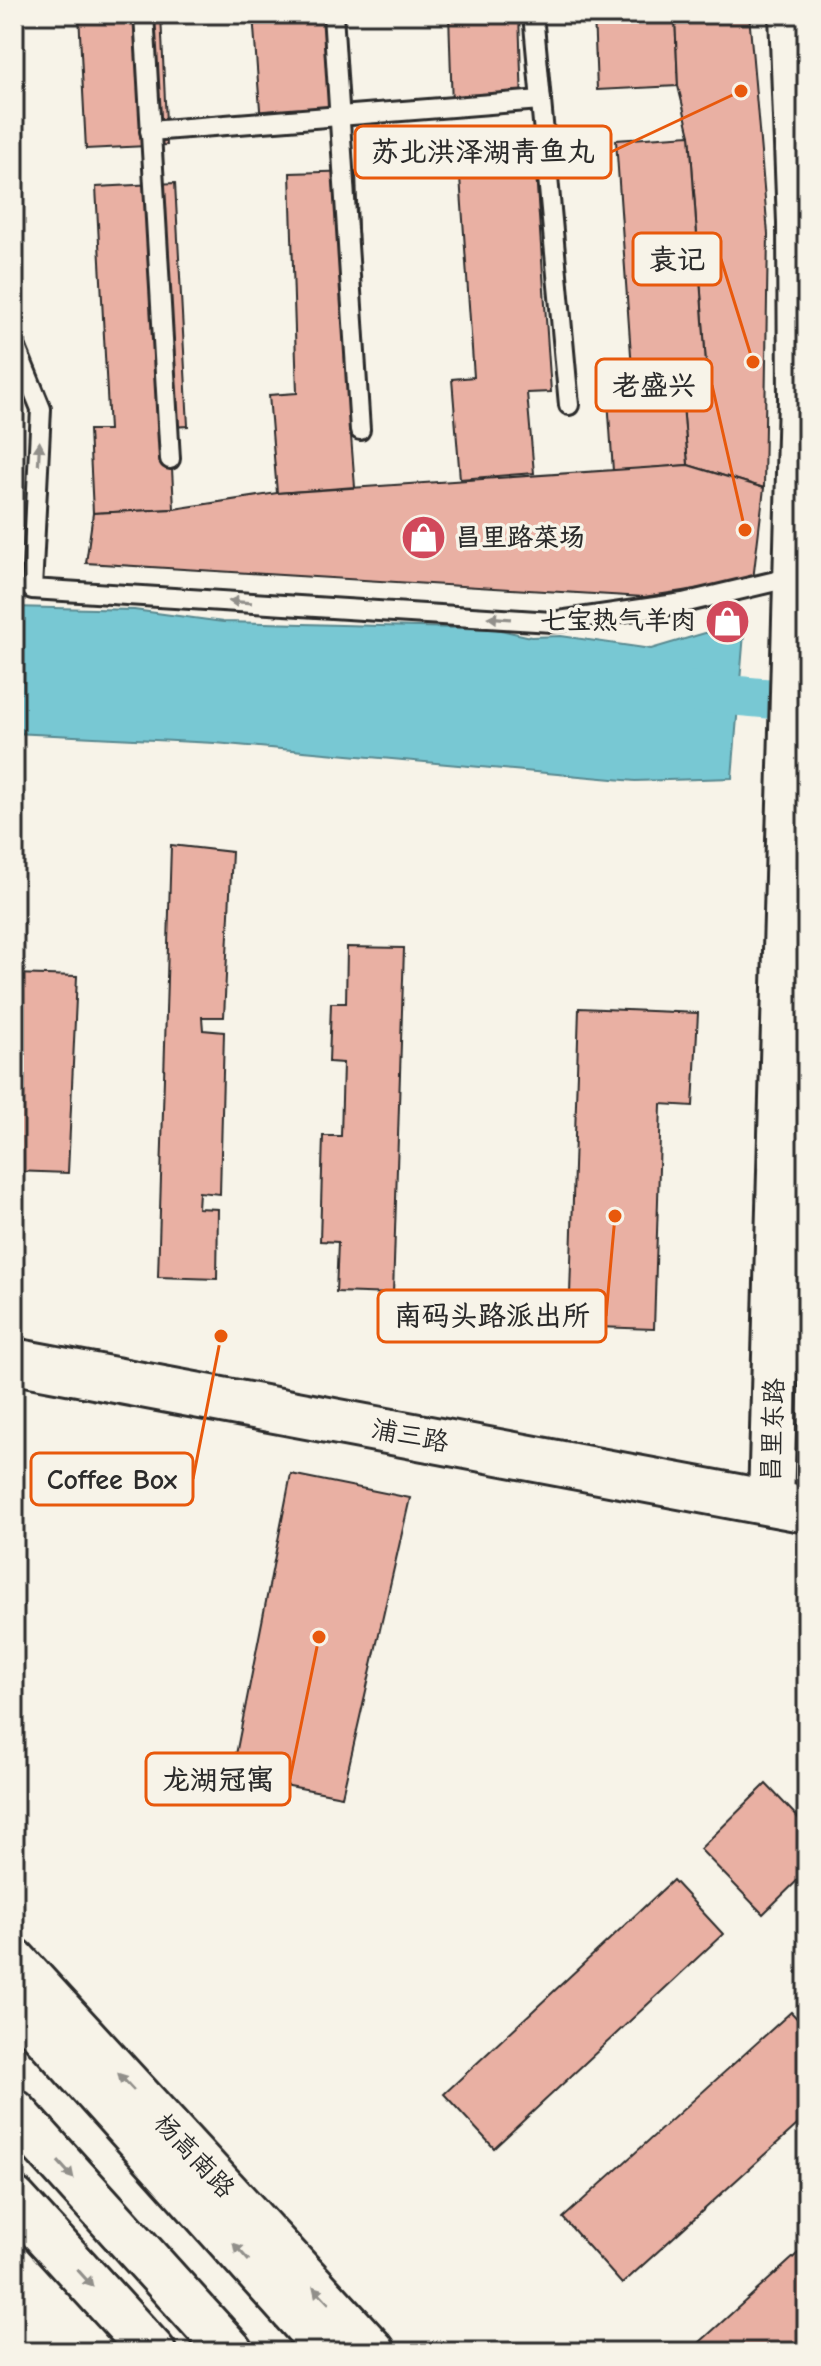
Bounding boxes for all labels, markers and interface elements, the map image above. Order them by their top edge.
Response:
callout: 苏北洪泽湖青鱼丸 [355,126,611,178]
text: 苏北洪泽湖青鱼丸 [371,136,595,168]
callout: 袁记 [633,233,721,285]
text: 袁记 [649,244,705,276]
callout: 老盛兴 [596,359,712,411]
text: 老盛兴 [612,370,696,402]
one-way arrow [33,440,46,465]
shop icon: 昌里路菜场 [400,514,448,562]
place label: 昌里路菜场 [455,523,585,553]
one-way arrow [227,595,252,608]
shop icon: 七宝热气羊肉 [703,597,751,645]
place label: 七宝热气羊肉 [540,606,696,636]
one-way arrow [487,611,512,624]
callout: 南码头路派出所 [378,1290,606,1342]
text: 南码头路派出所 [394,1300,590,1332]
street label: 昌里东路 [756,1378,790,1482]
street label: 浦三路 [369,1414,451,1458]
callout: Coffee Box [31,1453,193,1505]
text: Coffee Box [47,1464,178,1496]
callout: 龙湖冠寓 [146,1753,290,1805]
text: 龙湖冠寓 [162,1764,274,1796]
one-way arrow [117,2073,135,2092]
street label: 杨高南路 [148,2108,240,2204]
one-way arrow [57,2160,75,2179]
one-way arrow [232,2243,250,2262]
one-way arrow [76,2269,94,2288]
one-way arrow [312,2285,330,2304]

